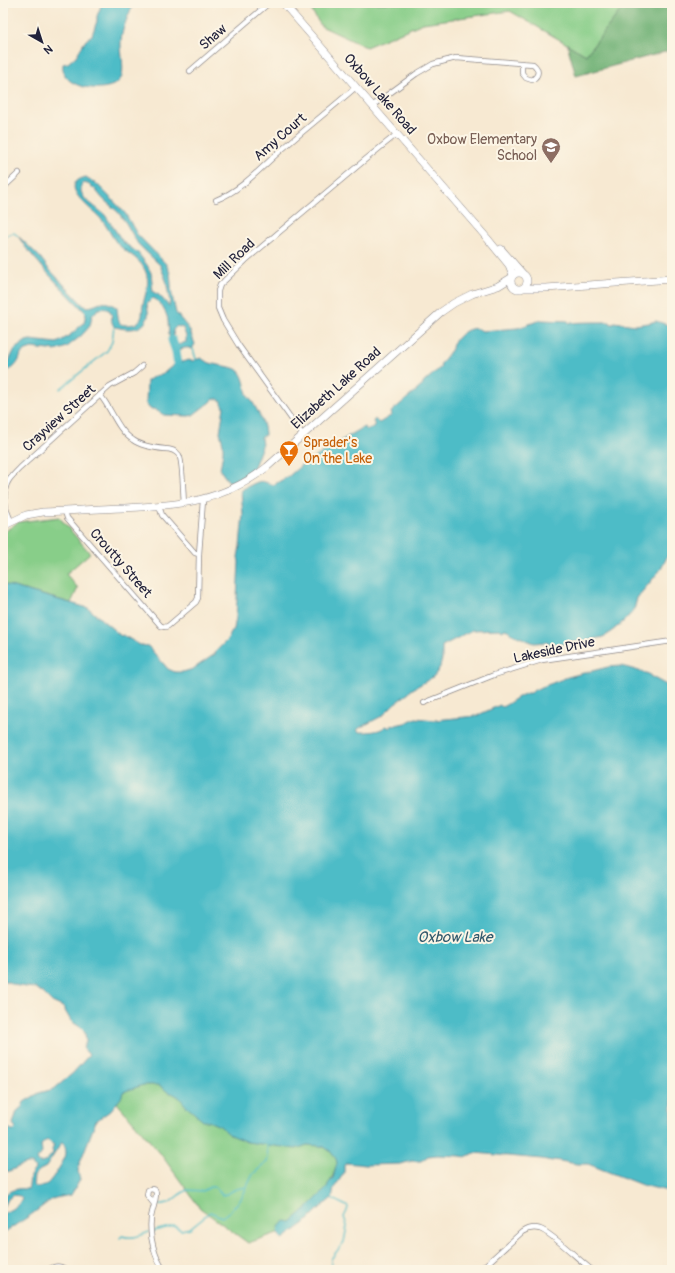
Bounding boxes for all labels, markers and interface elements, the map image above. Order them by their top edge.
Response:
street label: Shaw [196,20,231,53]
north arrow [22,22,62,62]
text: N [41,42,55,57]
street label: Oxbow Lake Road [340,50,420,138]
street label: Amy Court [250,109,310,164]
place label: Oxbow Elementary School [427,131,537,164]
school or university icon: Oxbow Elementary School [540,136,562,164]
street label: Mill Road [210,235,258,283]
street label: Elizabeth Lake Road [288,343,385,433]
street label: Crayview Street [19,381,99,455]
place label: Sprader's On the Lake [303,434,372,467]
bar icon: Sprader's On the Lake [278,439,300,467]
street label: Croutty Street [86,525,156,601]
street label: Lakeside Drive [512,633,596,667]
water label: Oxbow Lake [418,928,494,947]

